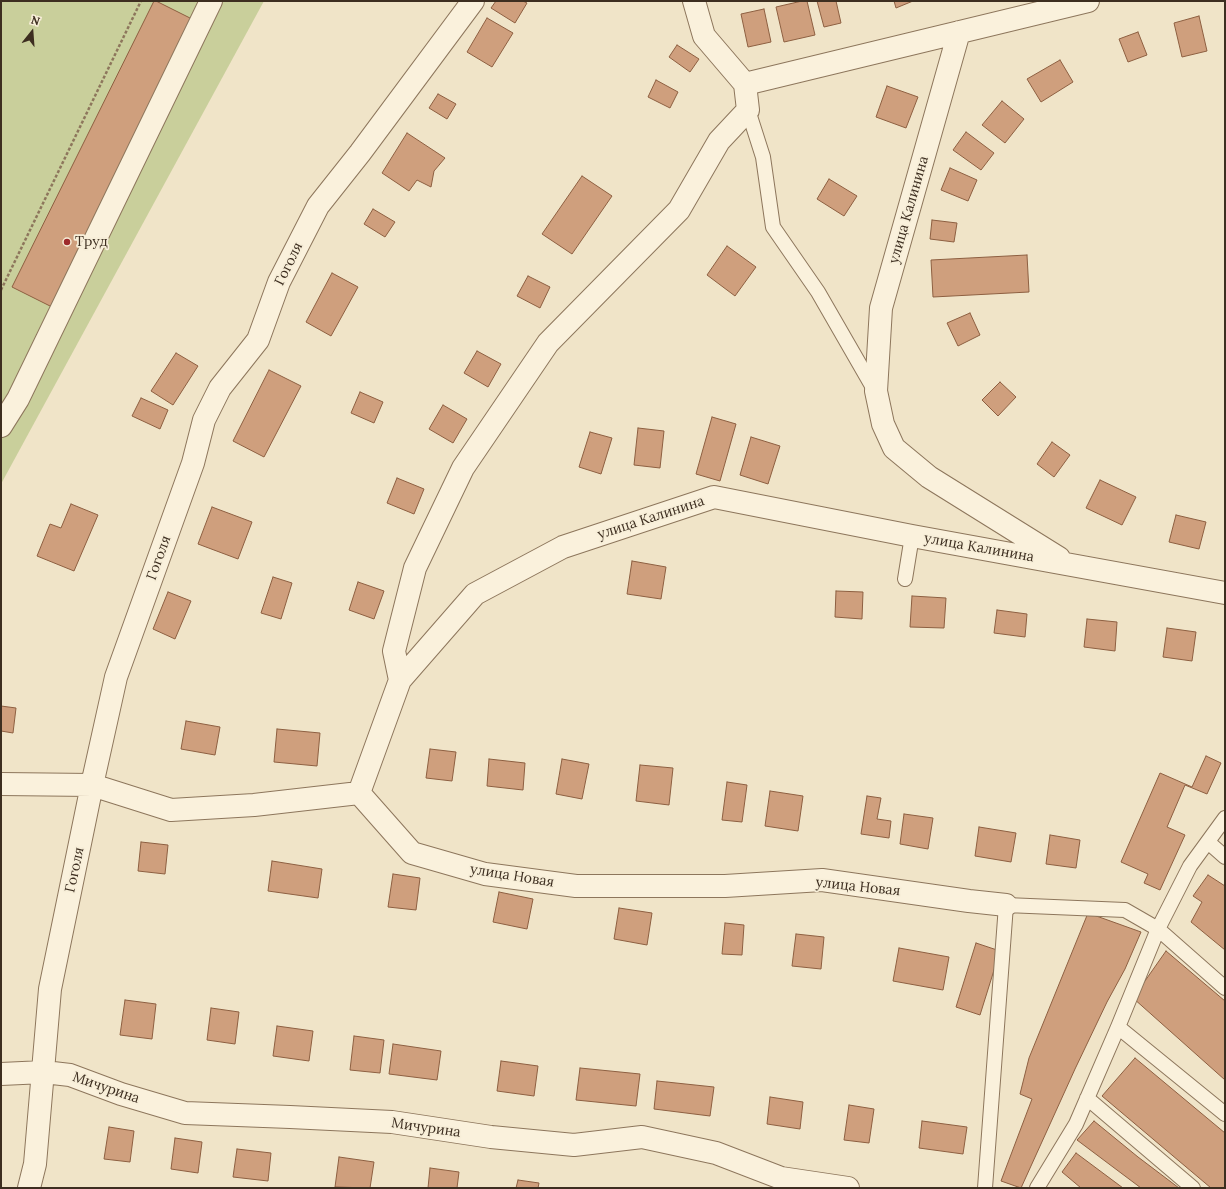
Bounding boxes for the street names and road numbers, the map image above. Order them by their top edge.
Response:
street label: улица Калинина [886,154,932,266]
street label: Гоголя [271,240,307,288]
street label: улица Калинина [596,493,706,543]
street label: улица Калинина [923,530,1035,566]
street label: Гоголя [143,533,175,583]
street label: Гоголя [62,846,88,894]
street label: улица Новая [469,861,555,891]
street label: улица Новая [815,874,901,900]
street label: Мичурина [70,1069,142,1107]
street label: Мичурина [390,1115,462,1141]

